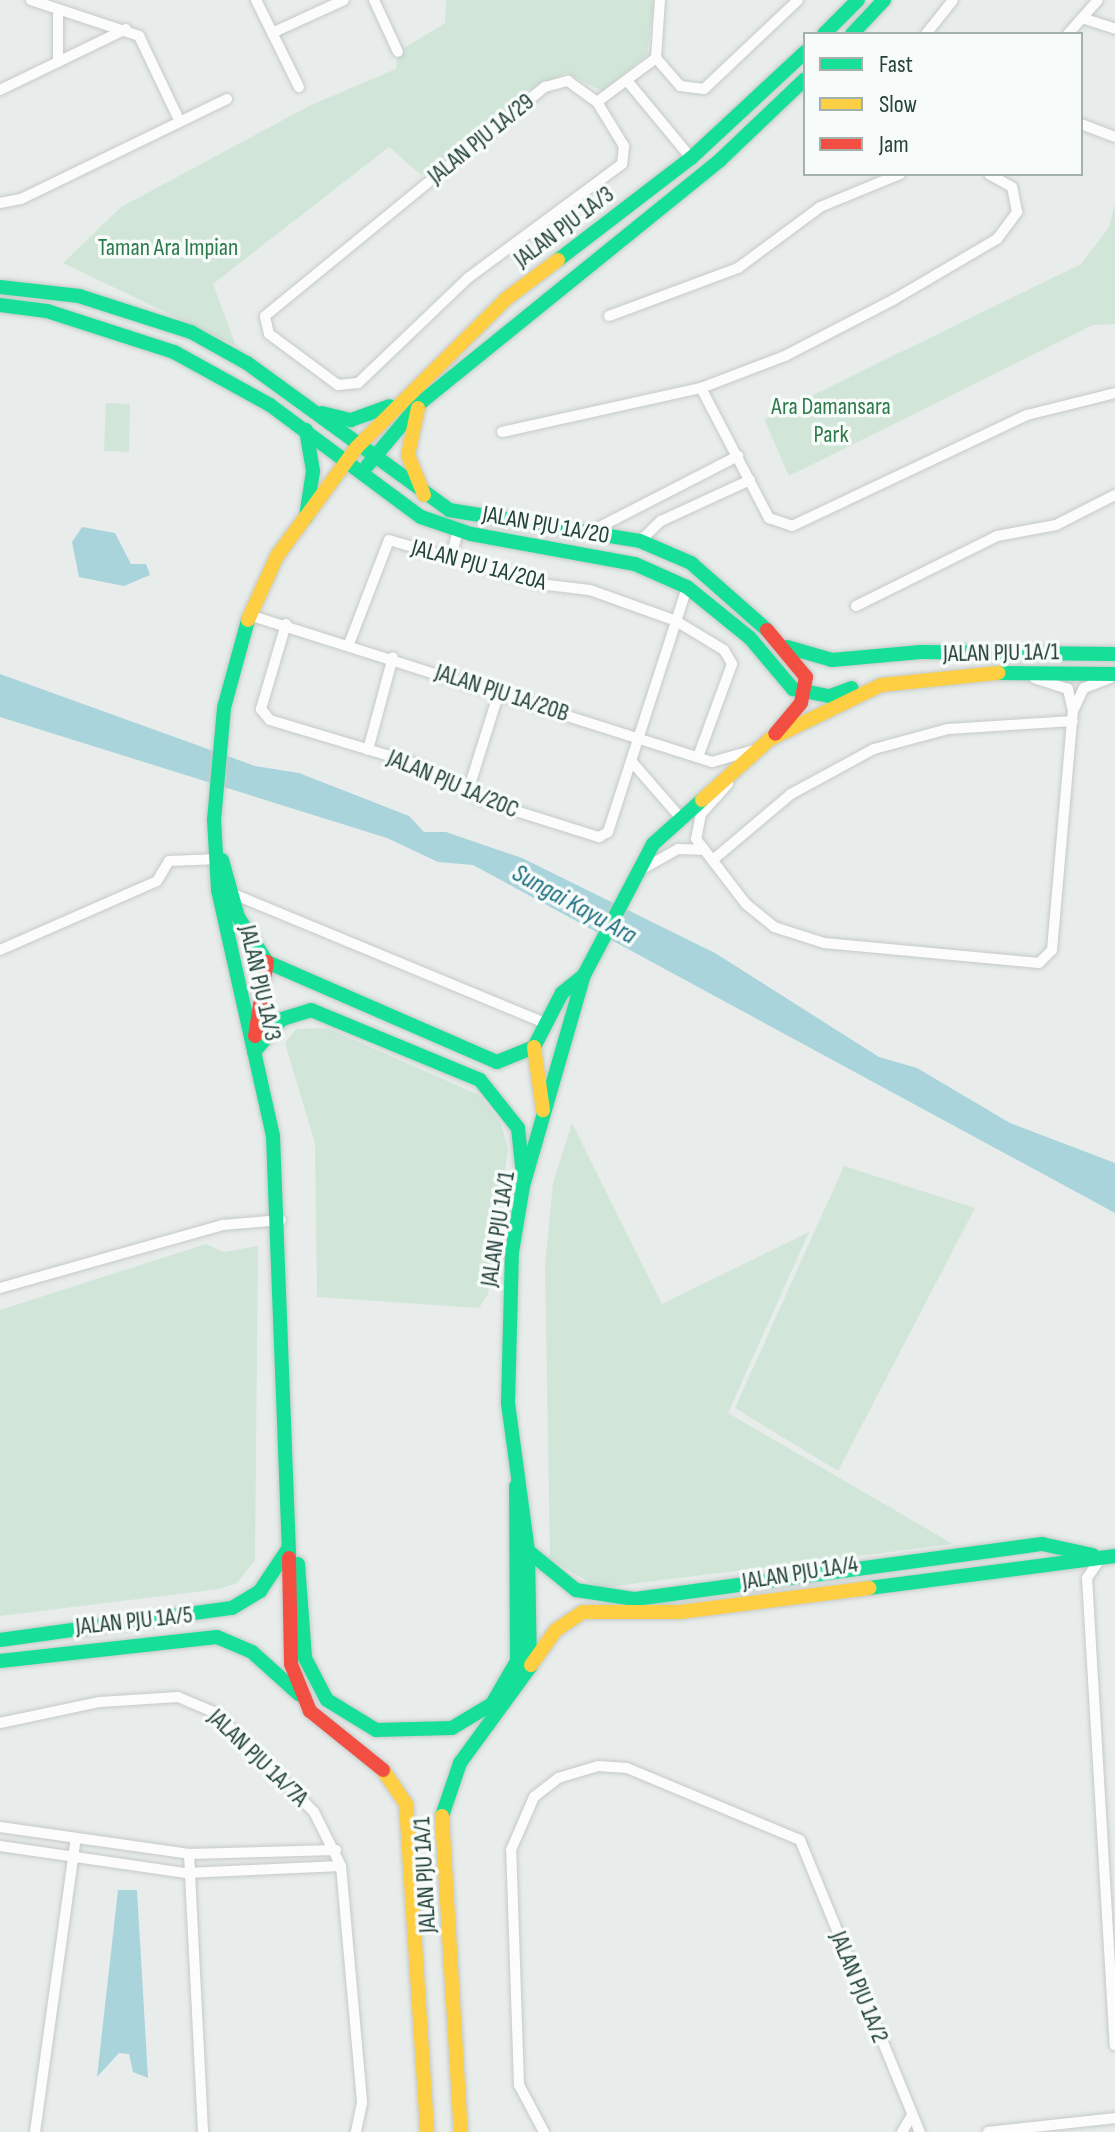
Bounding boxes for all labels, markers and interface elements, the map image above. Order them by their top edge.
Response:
legend [803,32,1083,176]
text: Fast [879,50,913,79]
street label: JALAN PJU 1A/29 [422,87,540,191]
text: Slow [879,90,917,119]
text: Jam [879,130,909,159]
street label: JALAN PJU 1A/3 [508,180,620,274]
park label: Taman Ara Impian [98,234,238,262]
park label: Ara Damansara Park [771,393,891,449]
street label: JALAN PJU 1A/20 [480,500,612,550]
street label: JALAN PJU 1A/20A [408,533,550,597]
street label: JALAN PJU 1A/1 [943,638,1059,668]
street label: JALAN PJU 1A/20B [431,658,573,728]
street label: JALAN PJU 1A/20C [383,743,523,825]
water label: Sungai Kayu Ara [506,858,642,952]
street label: JALAN PJU 1A/3 [233,922,287,1044]
street label: JALAN PJU 1A/1 [475,1169,521,1289]
street label: JALAN PJU 1A/4 [740,1550,860,1596]
street label: JALAN PJU 1A/5 [74,1601,194,1641]
street label: JALAN PJU 1A/7A [202,1703,314,1813]
street label: JALAN PJU 1A/1 [408,1816,442,1934]
street label: JALAN PJU 1A/2 [824,1927,894,2047]

